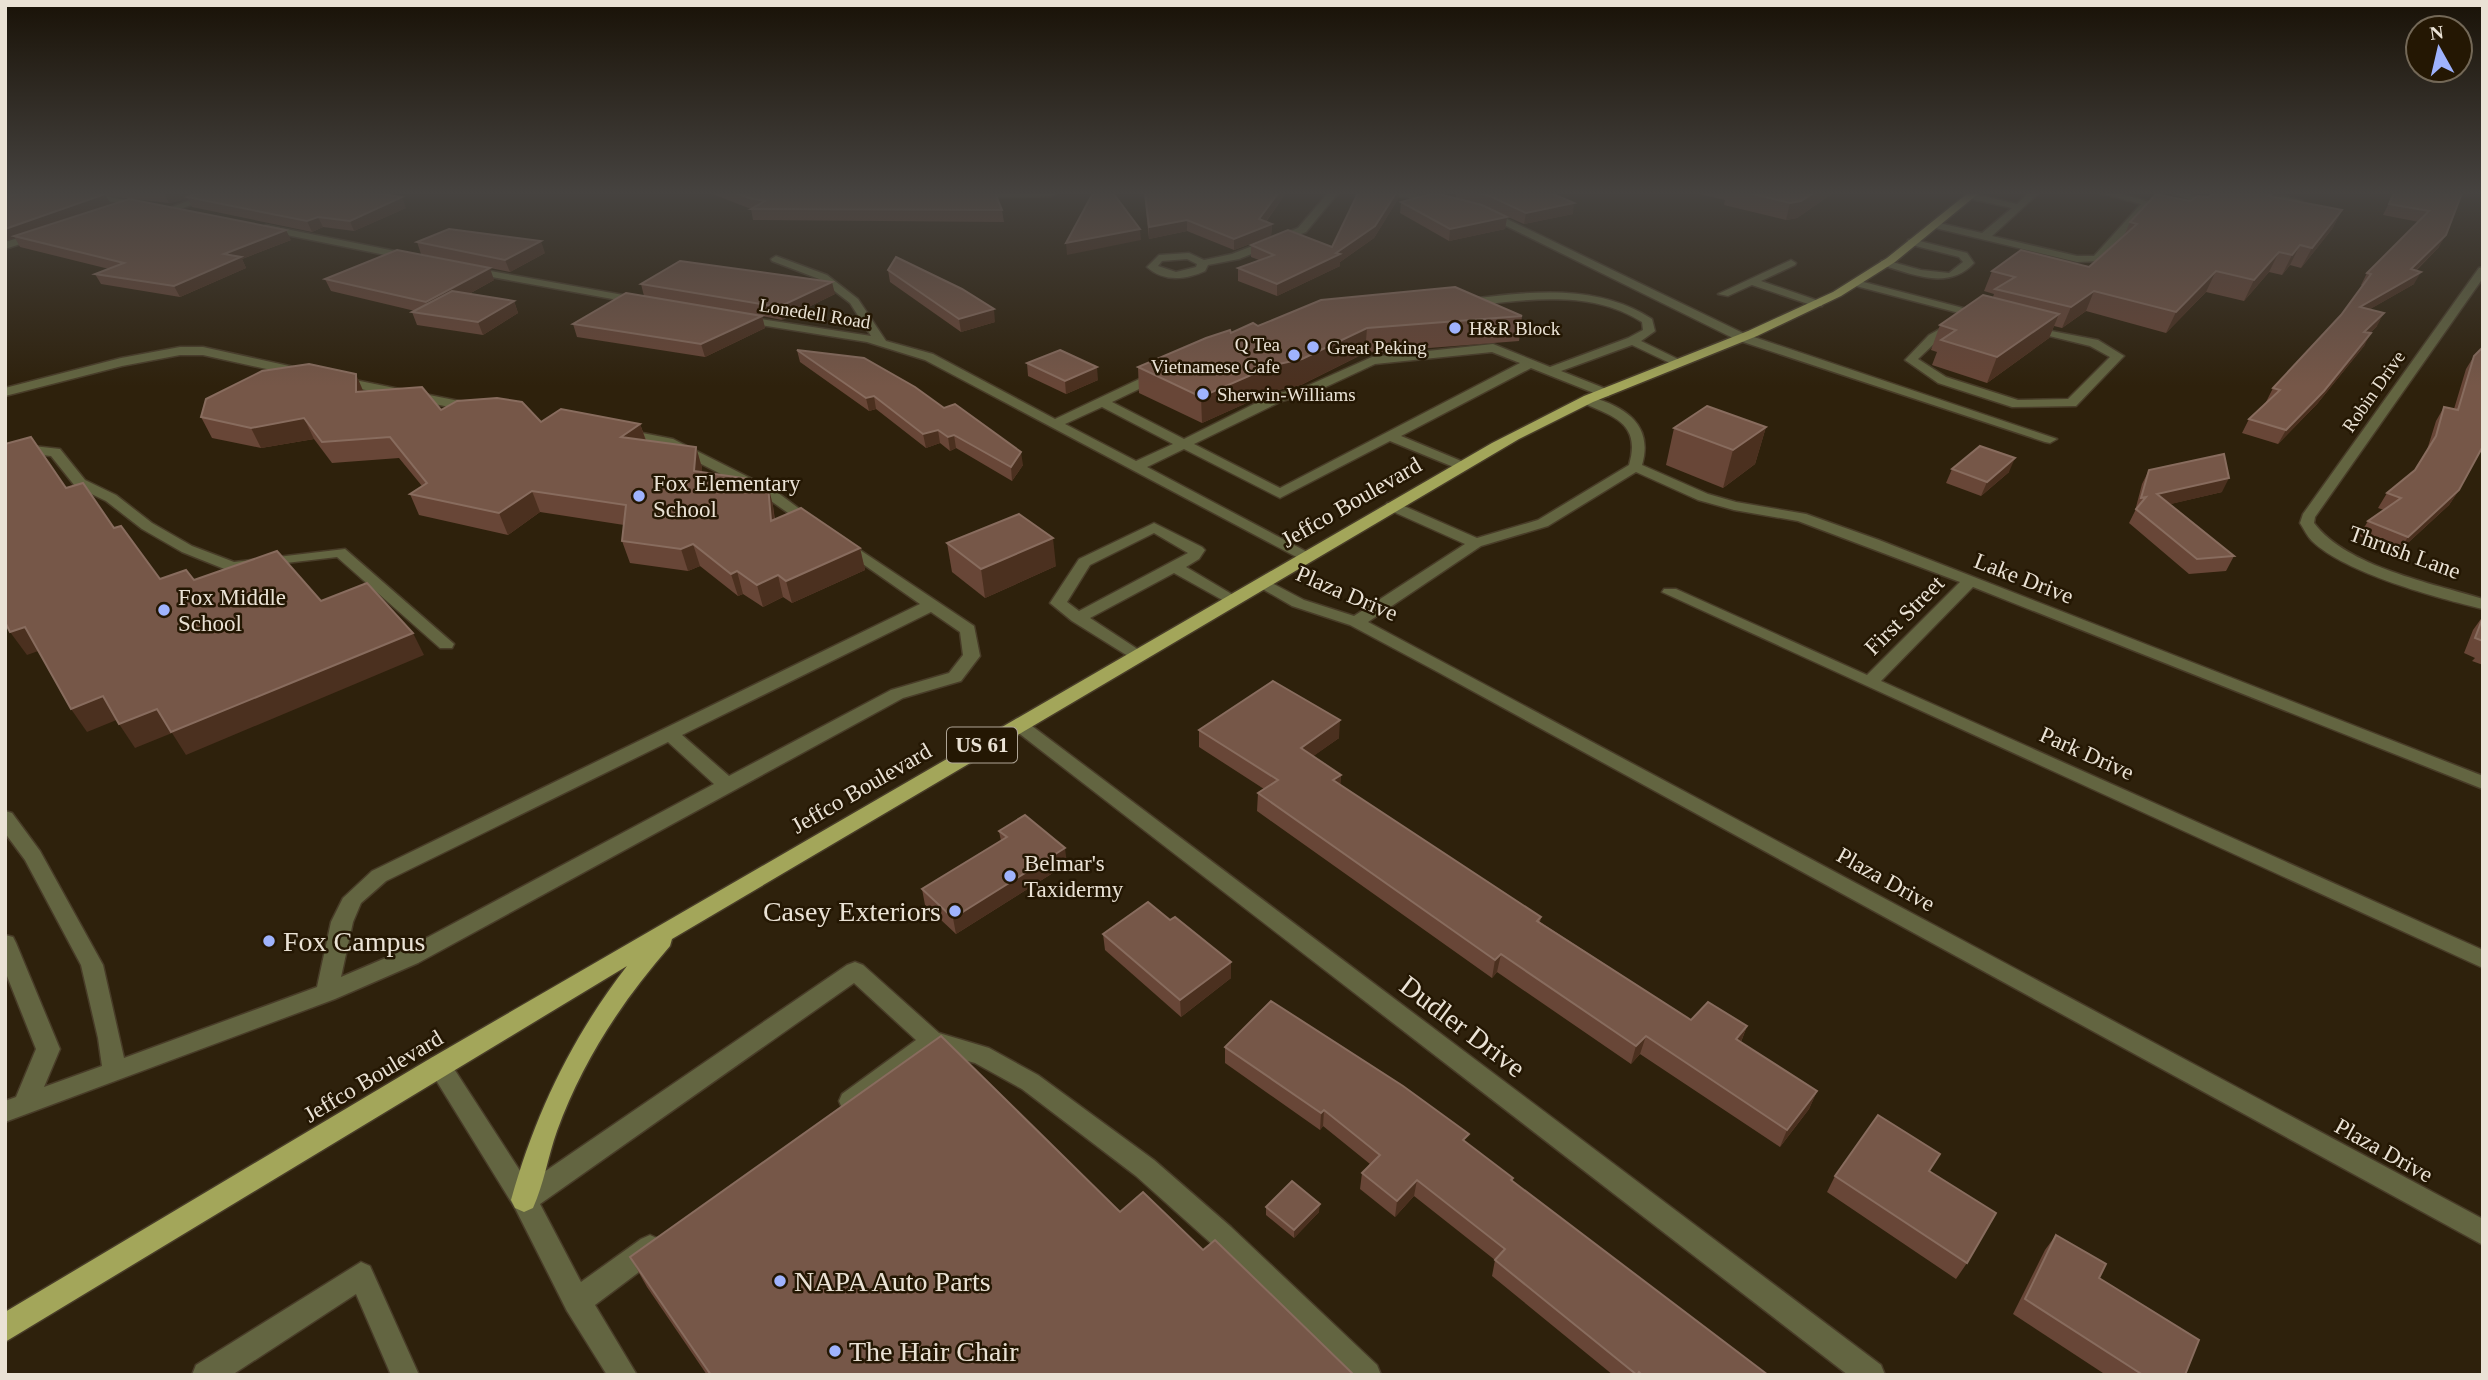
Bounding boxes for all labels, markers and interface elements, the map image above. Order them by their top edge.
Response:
north arrow [2404,14,2474,84]
text: N [2428,21,2445,44]
street label: Lonedell Road [758,294,873,333]
place label: H&R Block [1469,318,1561,339]
marker: H&R Block [1447,320,1463,336]
place label: Q Tea Vietnamese Cafe [1151,334,1281,377]
place label: Great Peking [1327,337,1427,358]
marker: Great Peking [1305,339,1321,355]
marker: Q Tea Vietnamese Cafe [1286,347,1302,363]
street label: Robin Drive [2338,347,2409,436]
place label: Sherwin-Williams [1217,384,1356,405]
marker: Sherwin-Williams [1195,386,1211,402]
street label: Jeffco Boulevard [1277,452,1426,553]
place label: Fox Elementary School [653,471,801,522]
marker: Fox Elementary School [631,488,647,504]
street label: Thrush Lane [2346,521,2464,584]
street label: Lake Drive [1971,548,2077,609]
street label: Plaza Drive [1292,561,1401,626]
street label: First Street [1860,570,1950,660]
place label: Fox Middle School [178,585,286,636]
marker: Fox Middle School [156,602,172,618]
street label: Park Drive [2036,722,2138,785]
road number: US 61 [947,728,1017,762]
street label: Jeffco Boulevard [787,738,936,839]
street label: Plaza Drive [1832,842,1939,917]
place label: Belmar's Taxidermy [1024,851,1124,902]
marker: Belmar's Taxidermy [1002,868,1018,884]
place label: Casey Exteriors [763,896,941,927]
marker: Casey Exteriors [947,903,963,919]
place label: Fox Campus [283,926,425,957]
marker: Fox Campus [261,933,277,949]
street label: Dudler Drive [1394,969,1531,1083]
street label: Jeffco Boulevard [299,1025,448,1128]
street label: Plaza Drive [2330,1113,2437,1188]
place label: NAPA Auto Parts [794,1266,991,1297]
marker: NAPA Auto Parts [772,1273,788,1289]
place label: The Hair Chair [849,1336,1019,1367]
marker: The Hair Chair [827,1343,843,1359]

